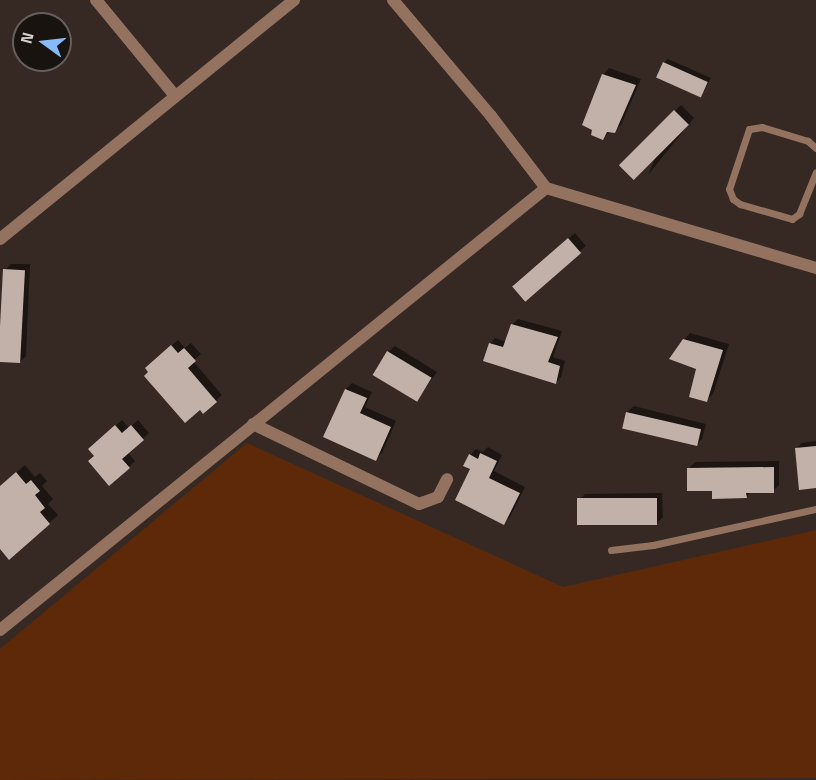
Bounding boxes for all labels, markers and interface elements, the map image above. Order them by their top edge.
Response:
north arrow [12,12,72,72]
text: N [14,29,40,46]

